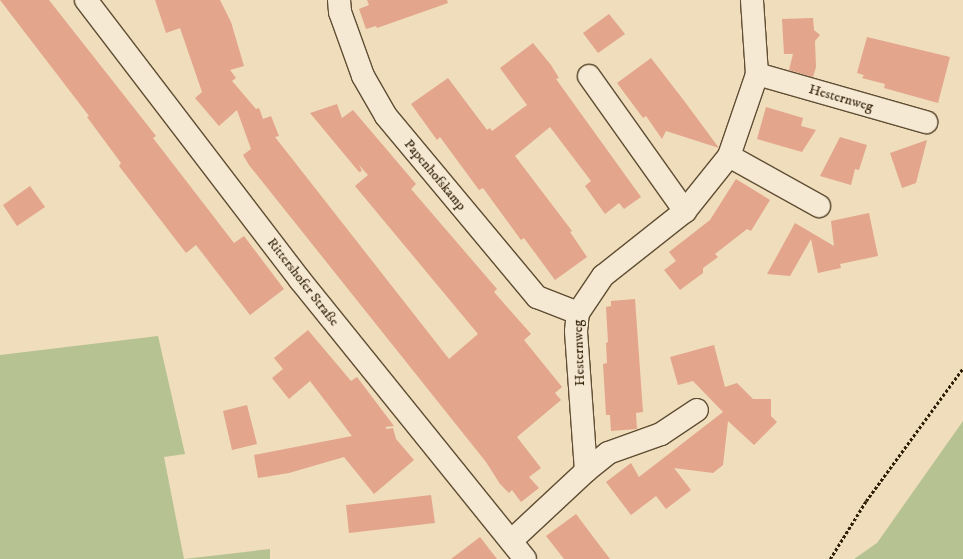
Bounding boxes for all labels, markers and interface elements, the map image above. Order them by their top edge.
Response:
street label: Hesternweg [807,81,875,115]
street label: Papenhofskamp [400,136,470,214]
street label: Rittershofer Straße [263,235,343,329]
street label: Hesternweg [569,320,589,386]

